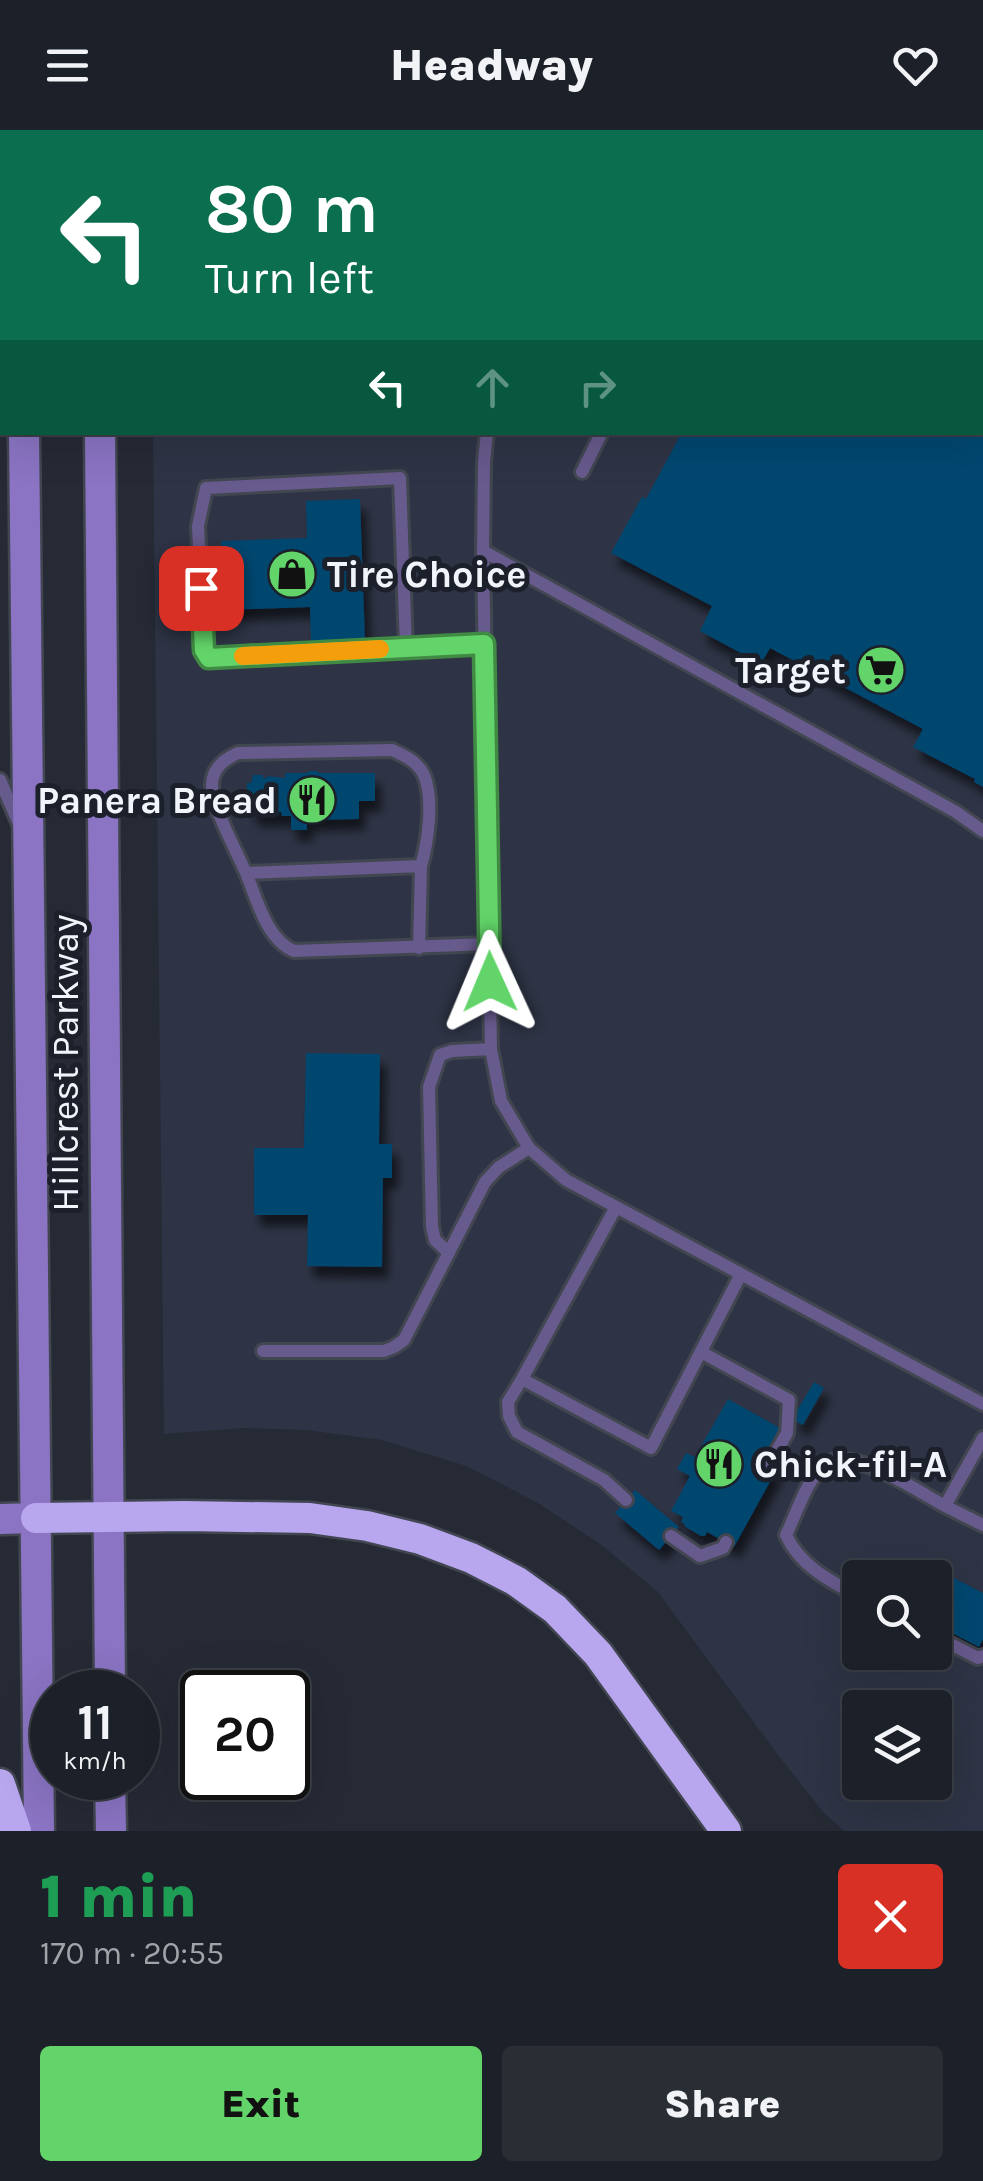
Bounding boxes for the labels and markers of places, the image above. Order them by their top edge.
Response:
pin [159,546,244,631]
shop icon: Tire Choice [266,548,318,600]
place label: Tire Choice [327,552,526,597]
supermarket icon: Target [855,644,907,696]
place label: Target [735,648,846,693]
restaurant icon: Panera Bread [286,774,338,826]
place label: Panera Bread [37,778,277,823]
restaurant icon: Chick-fil-A [693,1438,745,1490]
place label: Chick-fil-A [754,1442,947,1487]

